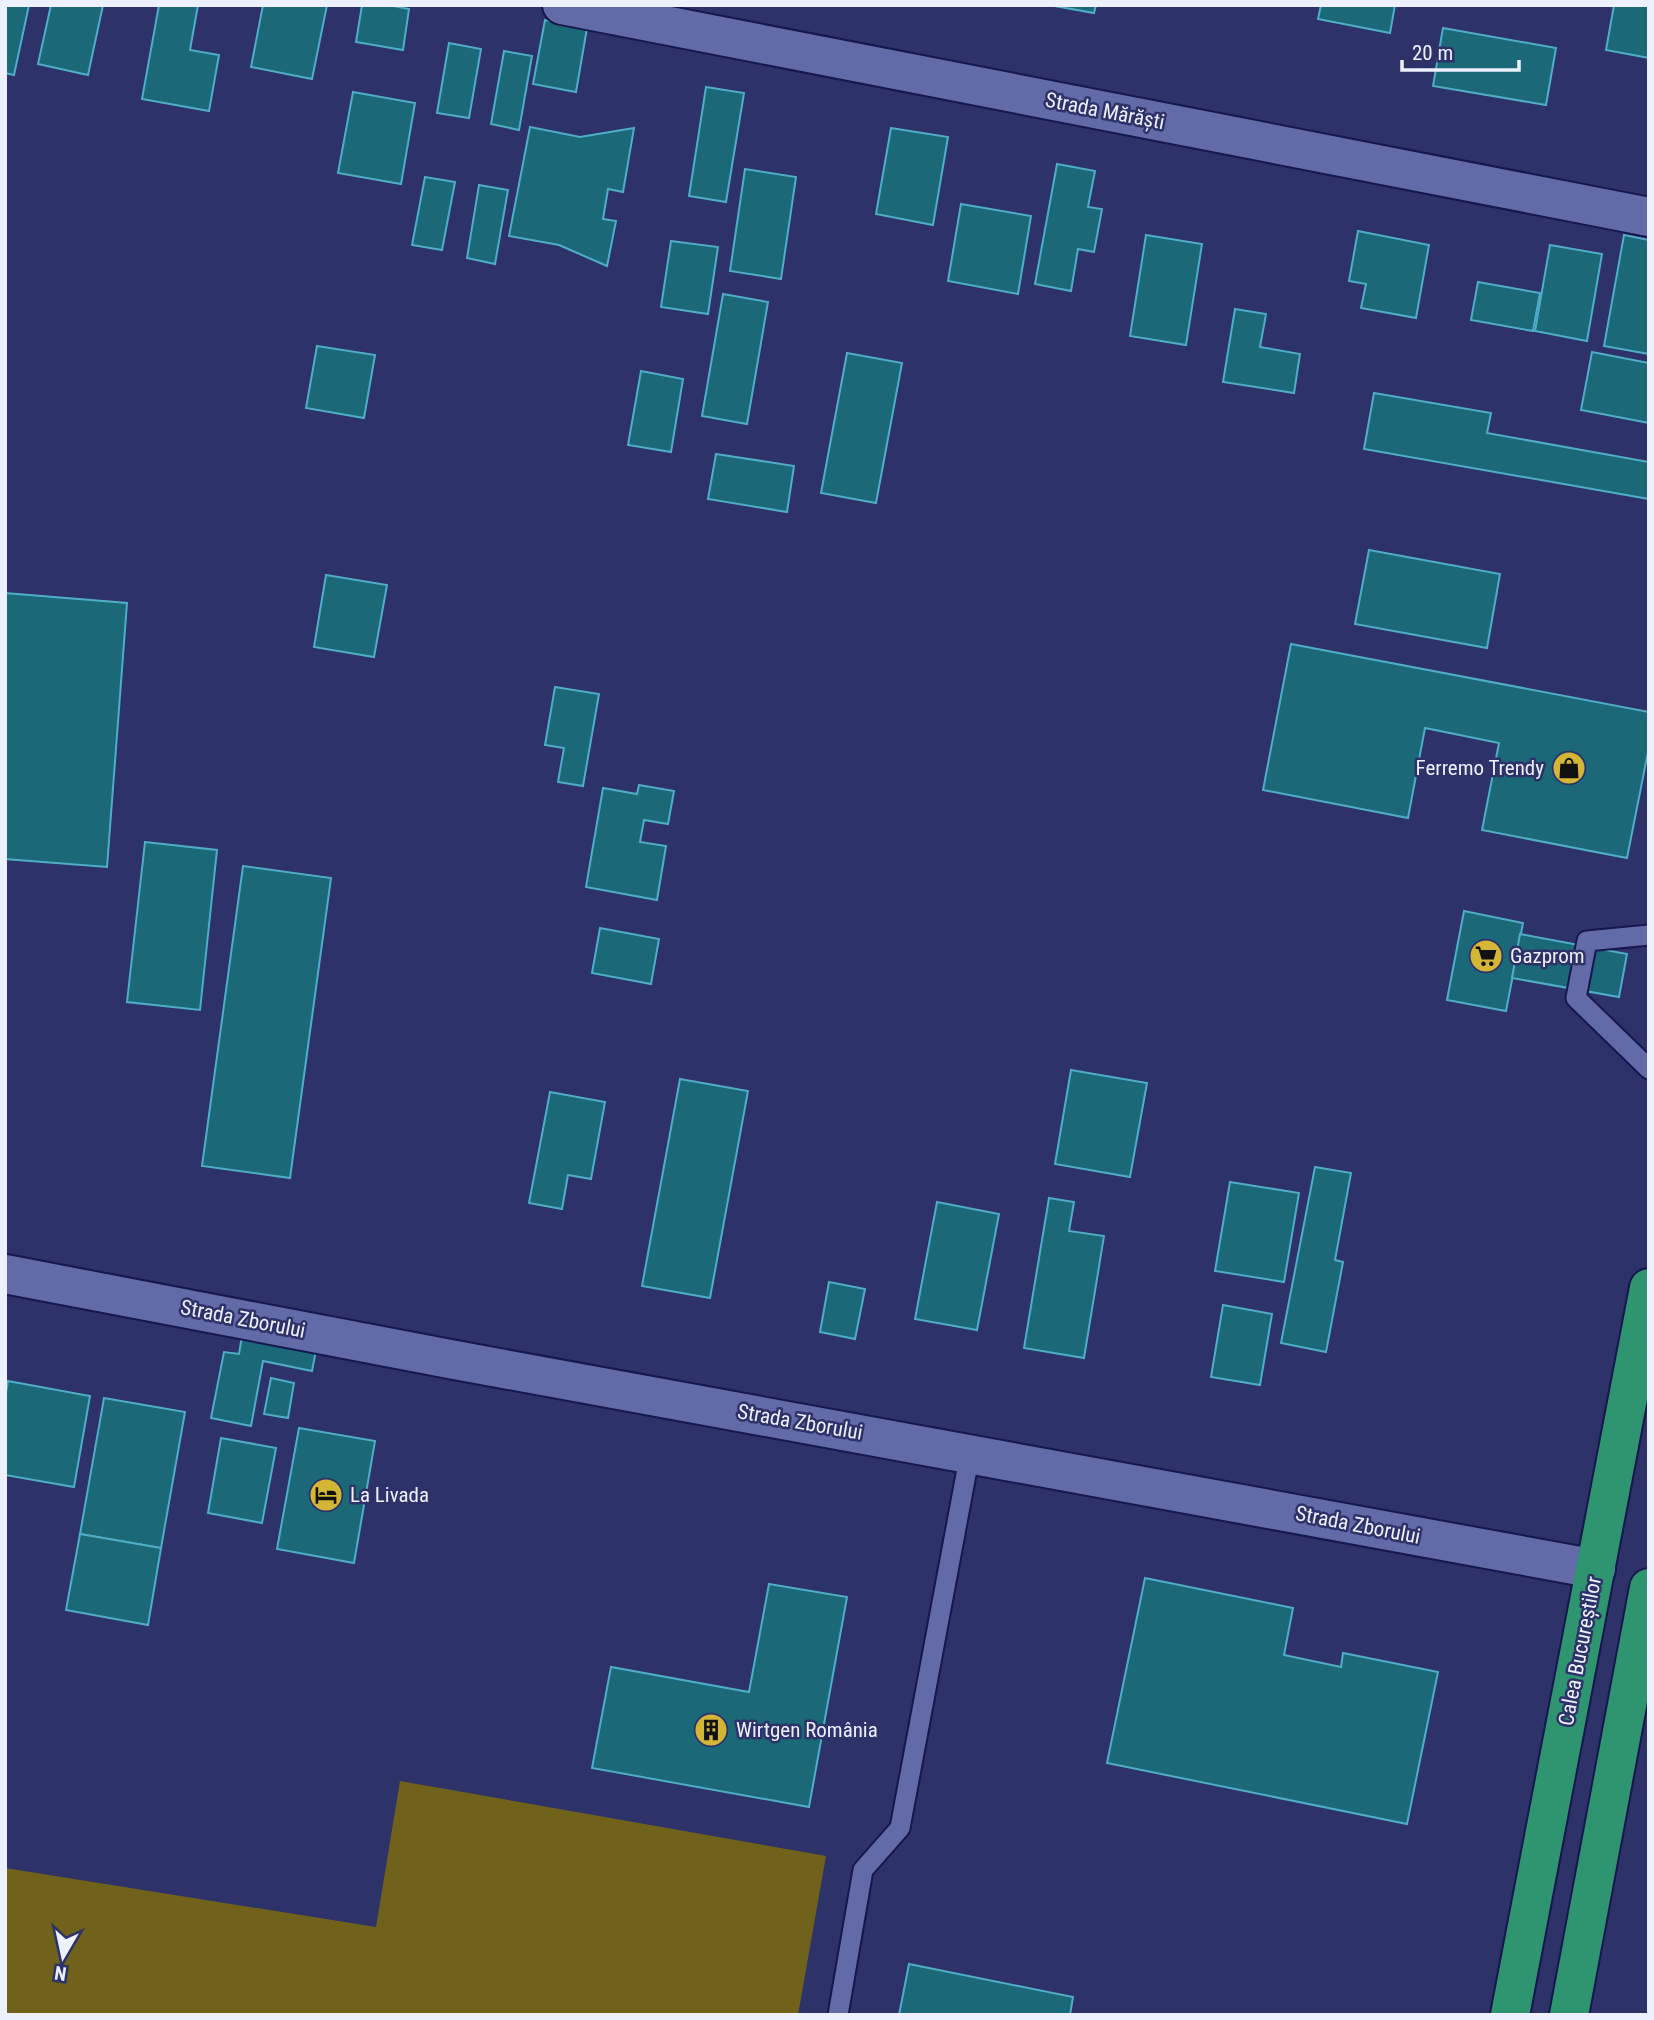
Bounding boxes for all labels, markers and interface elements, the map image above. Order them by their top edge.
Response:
scale bar [1402,28,1519,72]
text: 20 m [1412,41,1453,65]
street label: Strada Mărăști [1043,88,1167,134]
shop icon: Ferremo Trendy [1550,749,1588,787]
place label: Ferremo Trendy [1416,756,1544,780]
supermarket icon: Gazprom [1467,937,1505,975]
place label: Gazprom [1510,944,1585,968]
street label: Strada Zborului [179,1295,307,1343]
street label: Strada Zborului [736,1399,864,1445]
hotel icon: La Livada [307,1476,345,1514]
place label: La Livada [350,1483,429,1507]
street label: Strada Zborului [1294,1501,1422,1549]
street label: Calea Bucureștilor [1554,1574,1606,1728]
building icon: Wirtgen România [692,1711,730,1749]
place label: Wirtgen România [736,1718,878,1742]
north arrow [28,1922,98,1992]
text: N [53,1961,68,1986]

